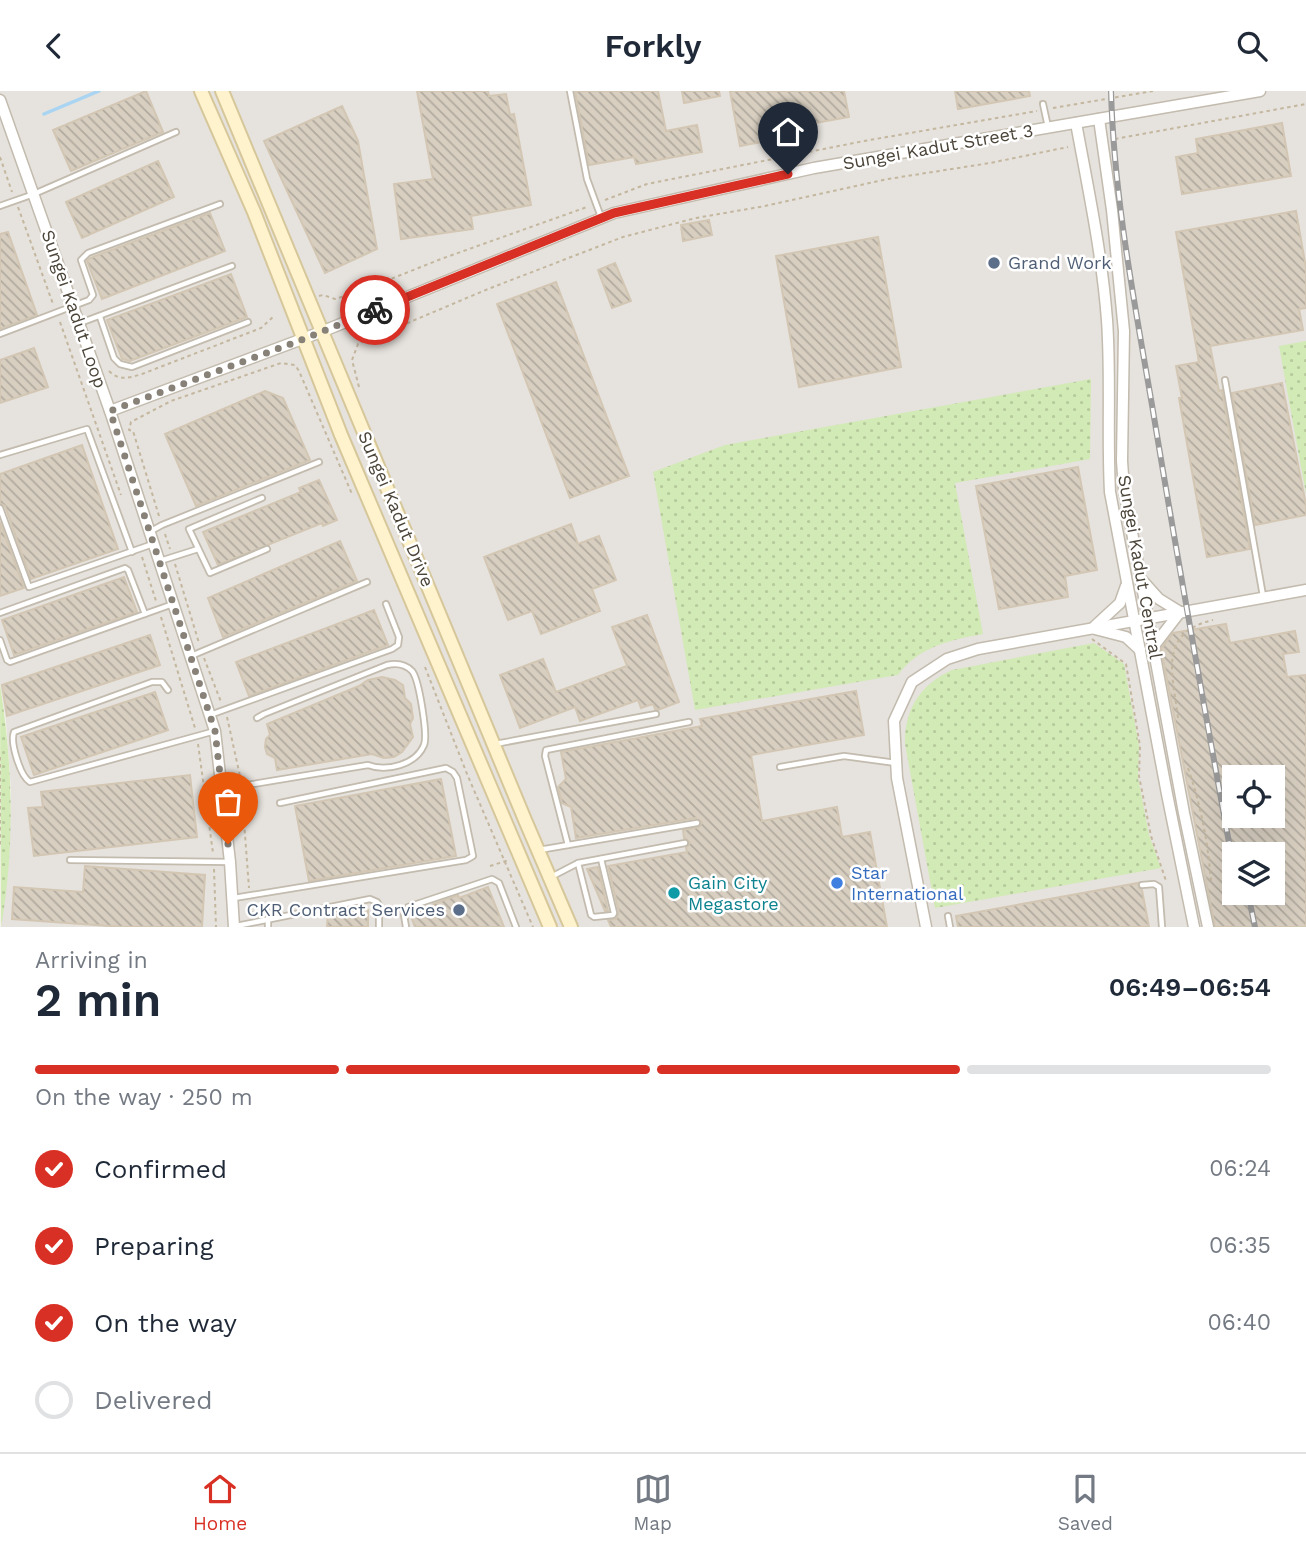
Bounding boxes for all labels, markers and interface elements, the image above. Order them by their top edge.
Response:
icon: back [35,27,73,65]
text: Forkly [605,27,701,65]
icon: search [1233,27,1271,65]
pin [758,102,818,174]
icon: home [769,113,807,151]
street label: Sungei Kadut Street 3 [841,119,1035,174]
street label: Sungei Kadut Loop [38,227,111,391]
place label: Grand Work [1008,252,1111,273]
marker: Grand Work [986,255,1002,271]
courier [340,275,410,345]
icon: bike [356,291,394,329]
street label: Sungei Kadut Drive [354,428,439,590]
street label: Sungei Kadut Central [1114,473,1167,661]
map controls [1222,765,1285,905]
button: locate [1222,765,1285,828]
pin [198,772,258,844]
icon: bag [209,783,247,821]
button: layers [1222,842,1285,905]
place label: Star International [851,862,964,904]
place label: Gain City Megastore [688,872,779,914]
marker: Star International [829,875,845,891]
marker: Gain City Megastore [666,885,682,901]
place label: CKR Contract Services [247,899,445,920]
marker: CKR Contract Services [451,902,467,918]
text: Arriving in [35,947,148,974]
text: 06:49–06:54 [1109,972,1271,1002]
text: 2 min [35,973,161,1027]
text: On the way · 250 m [35,1084,253,1111]
icon: check [35,1150,73,1188]
text: Confirmed [94,1154,227,1184]
text: 06:24 [1209,1155,1271,1182]
icon: check [35,1227,73,1265]
text: Preparing [94,1231,214,1261]
text: 06:35 [1209,1232,1271,1259]
icon: check [35,1304,73,1342]
text: On the way [94,1308,237,1338]
text: 06:40 [1208,1309,1271,1336]
text: Delivered [94,1385,213,1415]
tab: Home [193,1470,247,1535]
tab: Map [633,1470,672,1535]
tab: Saved [1058,1470,1113,1535]

